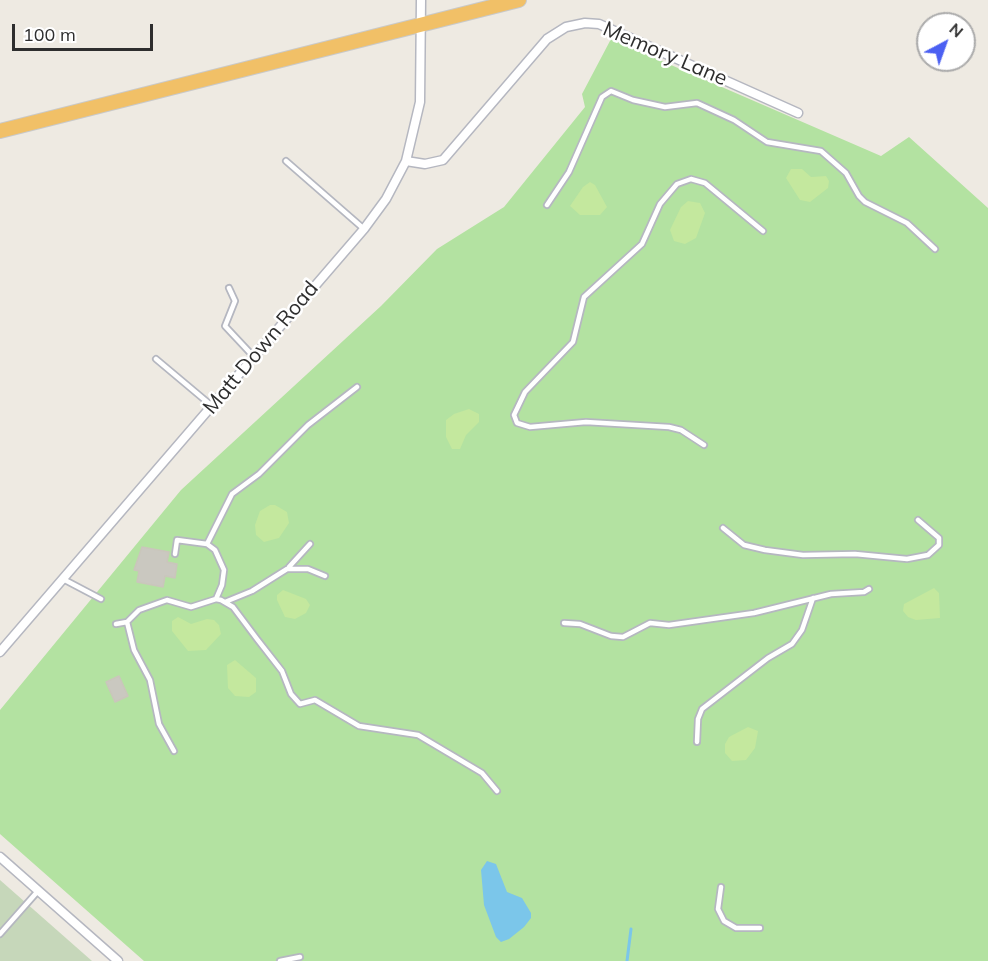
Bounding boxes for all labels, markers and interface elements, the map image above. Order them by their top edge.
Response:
scale bar [15,12,156,50]
north arrow [916,12,976,72]
street label: Memory Lane [599,17,731,91]
text: N [945,18,968,41]
text: 100 m [23,23,76,46]
street label: Matt Down Road [198,276,324,420]

